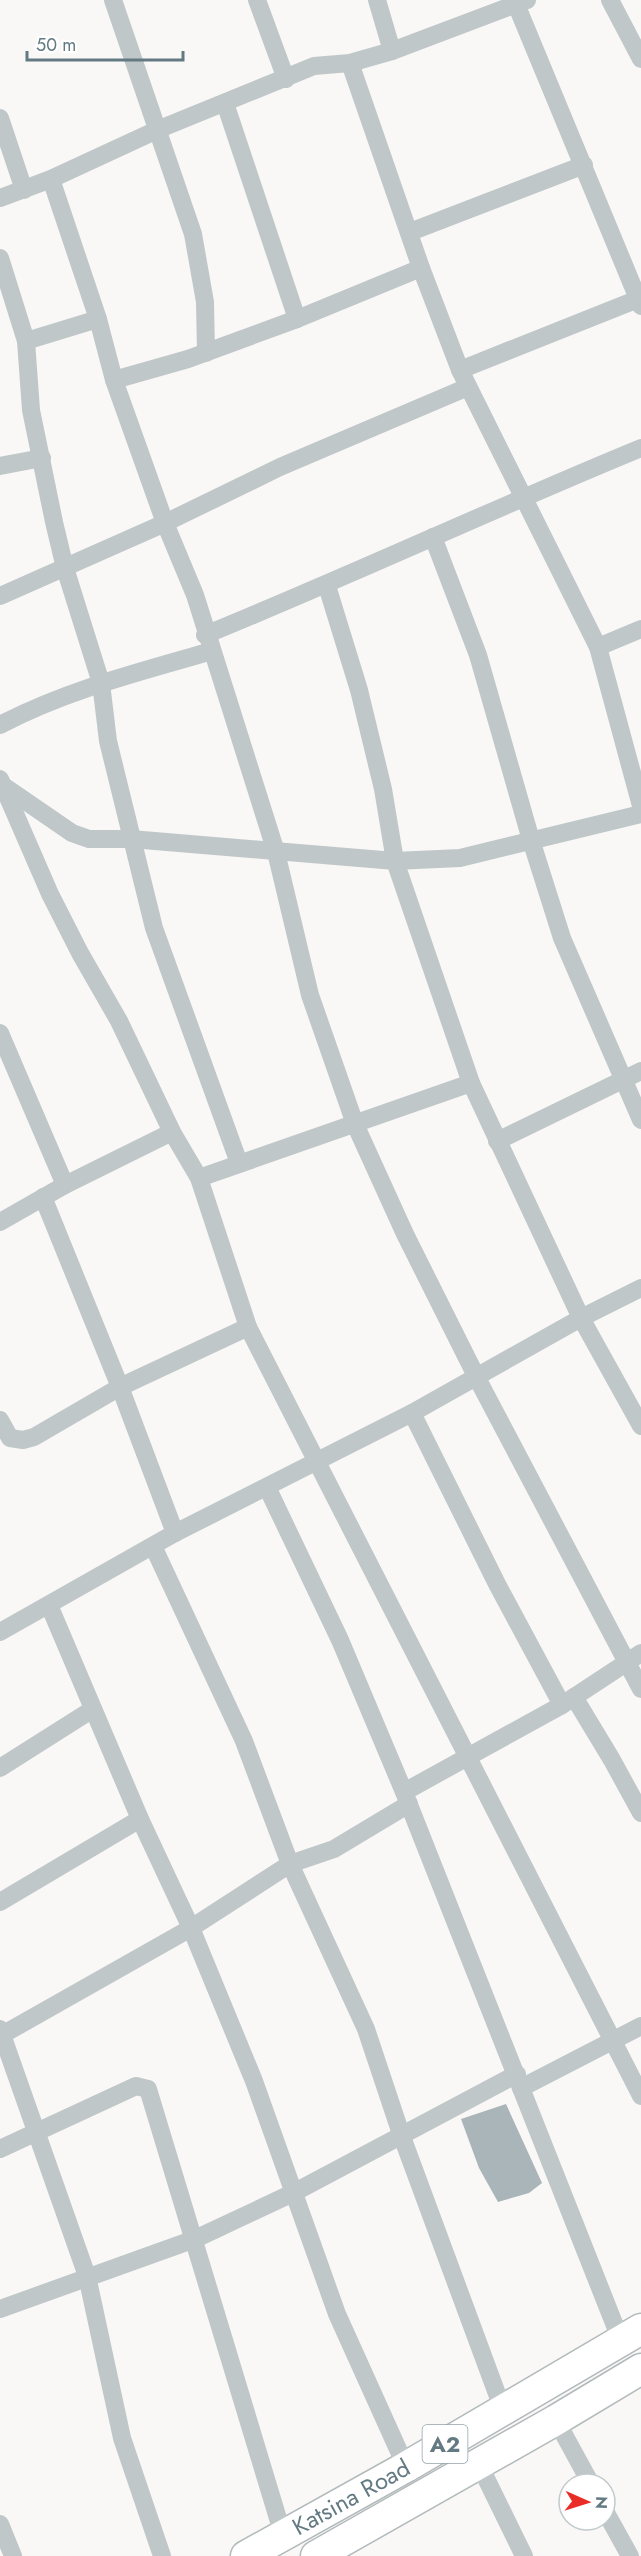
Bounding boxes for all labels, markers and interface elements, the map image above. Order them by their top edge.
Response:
scale bar [27,24,183,62]
text: 50 m [36,32,76,58]
road number: A2 [422,2425,468,2463]
street label: Katsina Road [286,2450,416,2544]
north arrow [557,2472,617,2532]
text: N [590,2496,613,2510]

